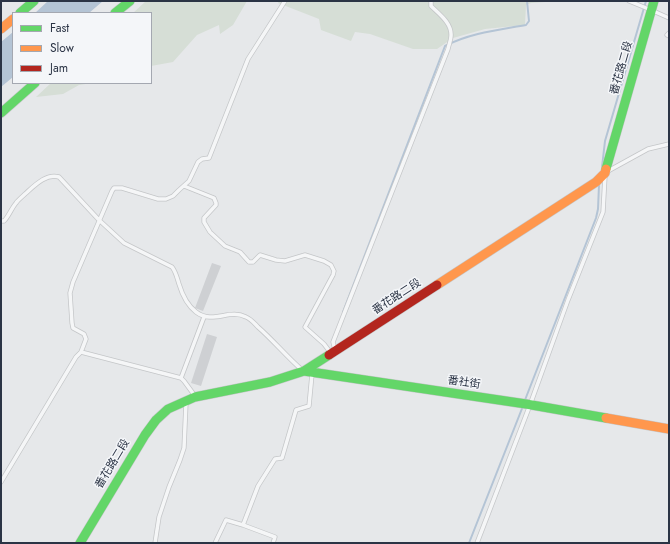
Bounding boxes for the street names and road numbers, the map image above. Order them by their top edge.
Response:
street label: 番花路二段 [608,40,636,96]
street label: 番花路二段 [370,276,424,318]
street label: 番社街 [447,374,481,392]
street label: 番花路二段 [93,437,133,491]

